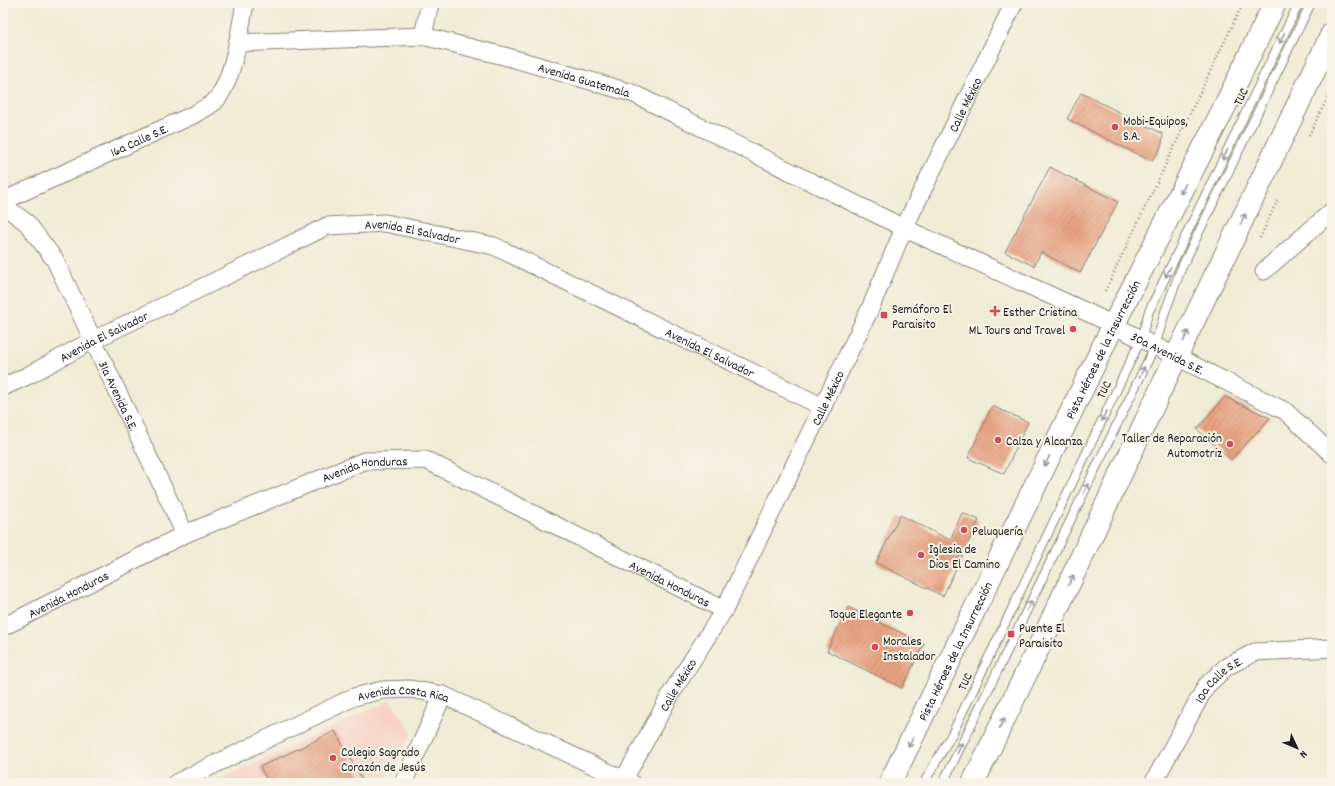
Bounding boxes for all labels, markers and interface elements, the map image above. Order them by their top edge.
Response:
one-way arrow [1277,32,1285,44]
street label: Avenida Guatemala [535,59,633,104]
street label: Calle México [945,75,988,136]
street label: TUC [1230,84,1255,109]
place label: Mobi-Equipos, S.A. [1123,113,1188,147]
street label: 16a Calle S.E. [108,120,172,163]
marker: Mobi-Equipos, S.A. [1110,122,1120,132]
one-way arrow [1221,149,1228,161]
one-way arrow [1179,182,1186,194]
one-way arrow [1240,214,1247,226]
street label: Avenida El Salvador [364,216,462,251]
one-way arrow [1164,266,1171,278]
street label: Pista Héroes de la Insurrección [1062,277,1147,423]
place label: Semáforo El Paraisito [892,301,952,335]
place label: Esther Cristina [1003,304,1078,323]
marker: Esther Cristina [990,306,1000,316]
street label: Avenida El Salvador [57,308,152,368]
marker: Semáforo El Paraisito [879,310,889,320]
place label: ML Tours and Travel [969,322,1065,341]
street label: Avenida El Salvador [661,324,757,384]
marker: ML Tours and Travel [1068,324,1078,334]
street label: 30a Avenida S.E. [1127,328,1206,381]
one-way arrow [1183,331,1190,343]
street label: 31a Avenida S.E. [92,358,142,434]
one-way arrow [1139,366,1146,378]
street label: Calle México [808,368,851,429]
street label: TUC [1093,377,1118,402]
one-way arrow [1100,410,1107,422]
place label: Taller de Reparación Automotriz [1122,430,1222,464]
place label: Calza y Alcanza [1006,433,1083,452]
marker: Calza y Alcanza [993,435,1003,445]
marker: Taller de Reparación Automotriz [1225,439,1235,449]
street label: Avenida Honduras [320,453,408,489]
one-way arrow [1043,455,1050,467]
one-way arrow [1083,483,1090,495]
place label: Peluquería [972,523,1024,542]
marker: Peluquería [959,525,969,535]
place label: Iglesia de Dios El Camino [929,541,1000,575]
marker: Iglesia de Dios El Camino [916,550,926,560]
street label: Avenida Honduras [625,557,713,613]
street label: Avenida Honduras [25,567,113,625]
one-way arrow [1068,575,1075,587]
street label: Pista Héroes de la Insurrección [915,579,999,725]
one-way arrow [1026,600,1033,612]
place label: Toque Elegante [829,606,902,625]
marker: Toque Elegante [905,608,915,618]
place label: Puente El Paraisito [1019,620,1065,654]
marker: Puente El Paraisito [1006,629,1016,639]
place label: Morales Instalador [883,633,935,667]
marker: Morales Instalador [870,642,880,652]
street label: 10a Calle S.E. [1191,653,1247,707]
street label: Calle México [656,655,703,716]
street label: TUC [954,669,979,694]
street label: Avenida Costa Rica [356,682,453,709]
one-way arrow [999,717,1006,729]
north arrow [1277,728,1317,768]
one-way arrow [906,735,914,747]
one-way arrow [957,742,964,754]
place label: Colegio Sagrado Corazón de Jesús [341,744,426,778]
text: N [1295,746,1310,761]
marker: Colegio Sagrado Corazón de Jesús [328,753,338,763]

